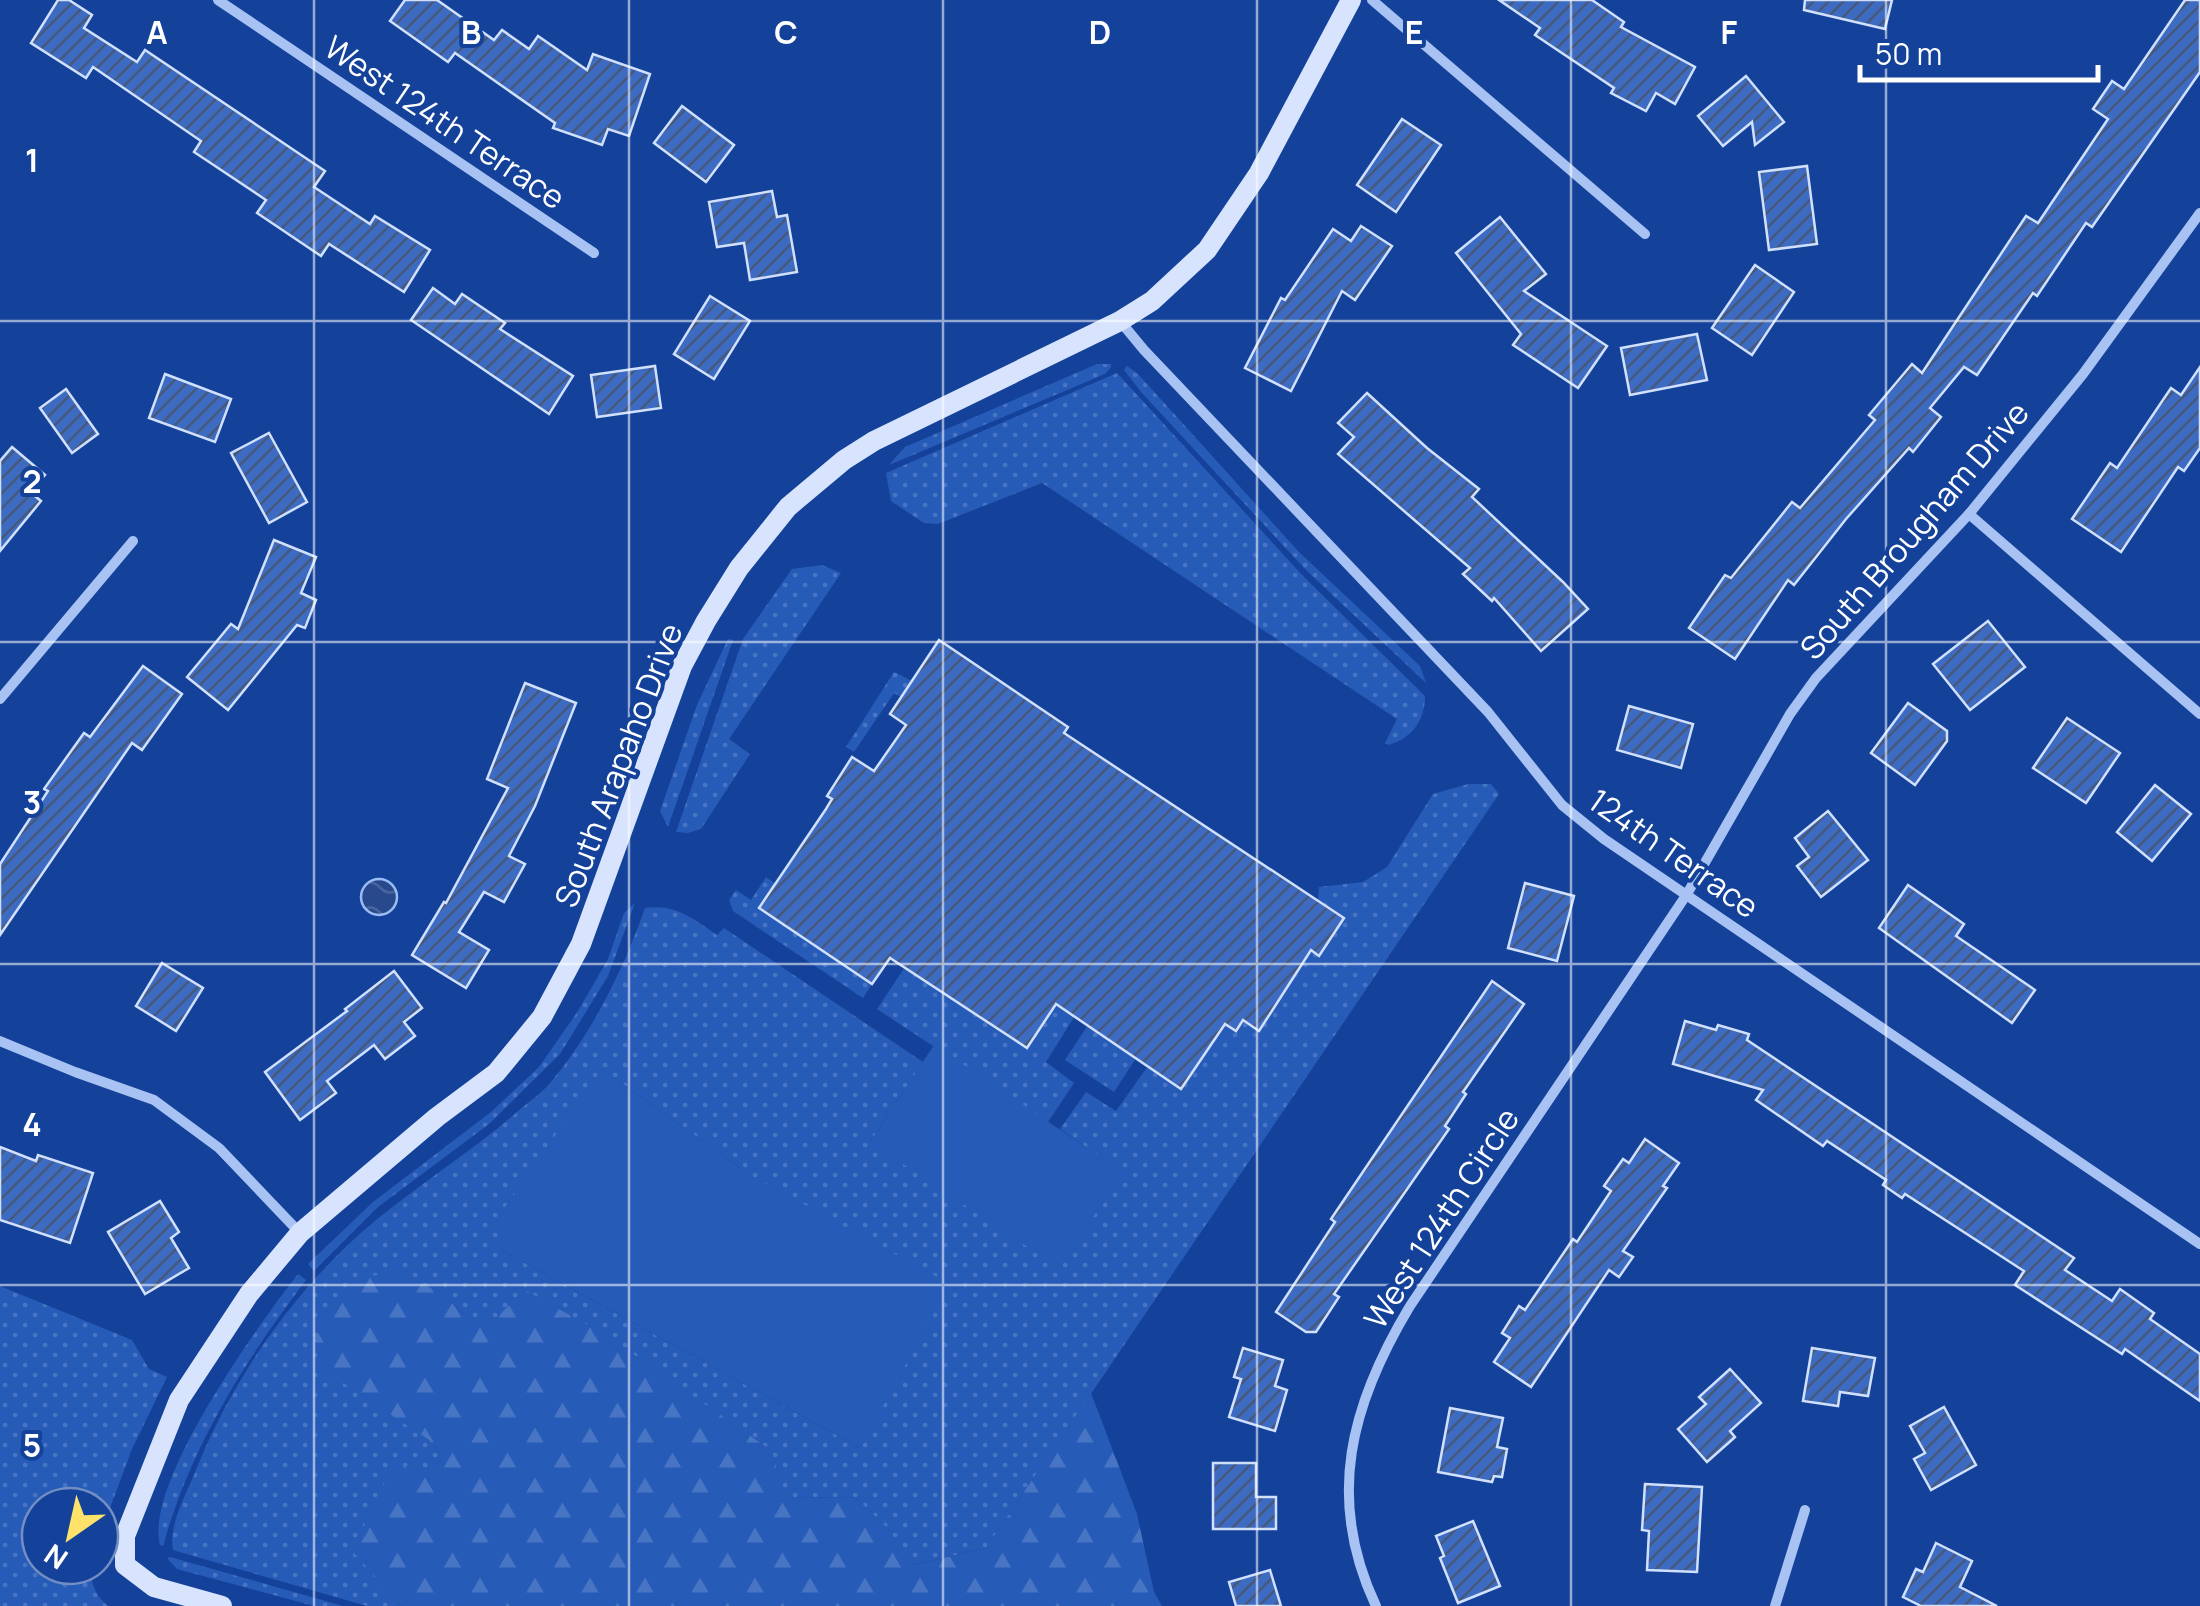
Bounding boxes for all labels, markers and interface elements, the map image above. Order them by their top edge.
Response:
text: A [146,10,168,54]
text: B [461,10,481,54]
text: C [774,10,798,54]
text: D [1089,10,1111,54]
text: E [1405,10,1423,54]
text: F [1721,10,1738,54]
scale bar [1860,20,2098,82]
street label: West 124th Terrace [316,25,574,219]
text: 50 m [1875,33,1942,74]
text: 1 [25,138,39,182]
street label: South Brougham Drive [1790,392,2038,668]
text: 2 [22,459,42,503]
street label: South Arapaho Drive [544,617,692,913]
street label: 124th Terrace [1580,778,1768,928]
text: 3 [23,780,41,824]
street label: West 124th Circle [1353,1099,1529,1337]
text: 4 [22,1102,42,1146]
text: 5 [23,1423,41,1467]
north arrow [20,1486,120,1586]
text: N [37,1536,74,1579]

